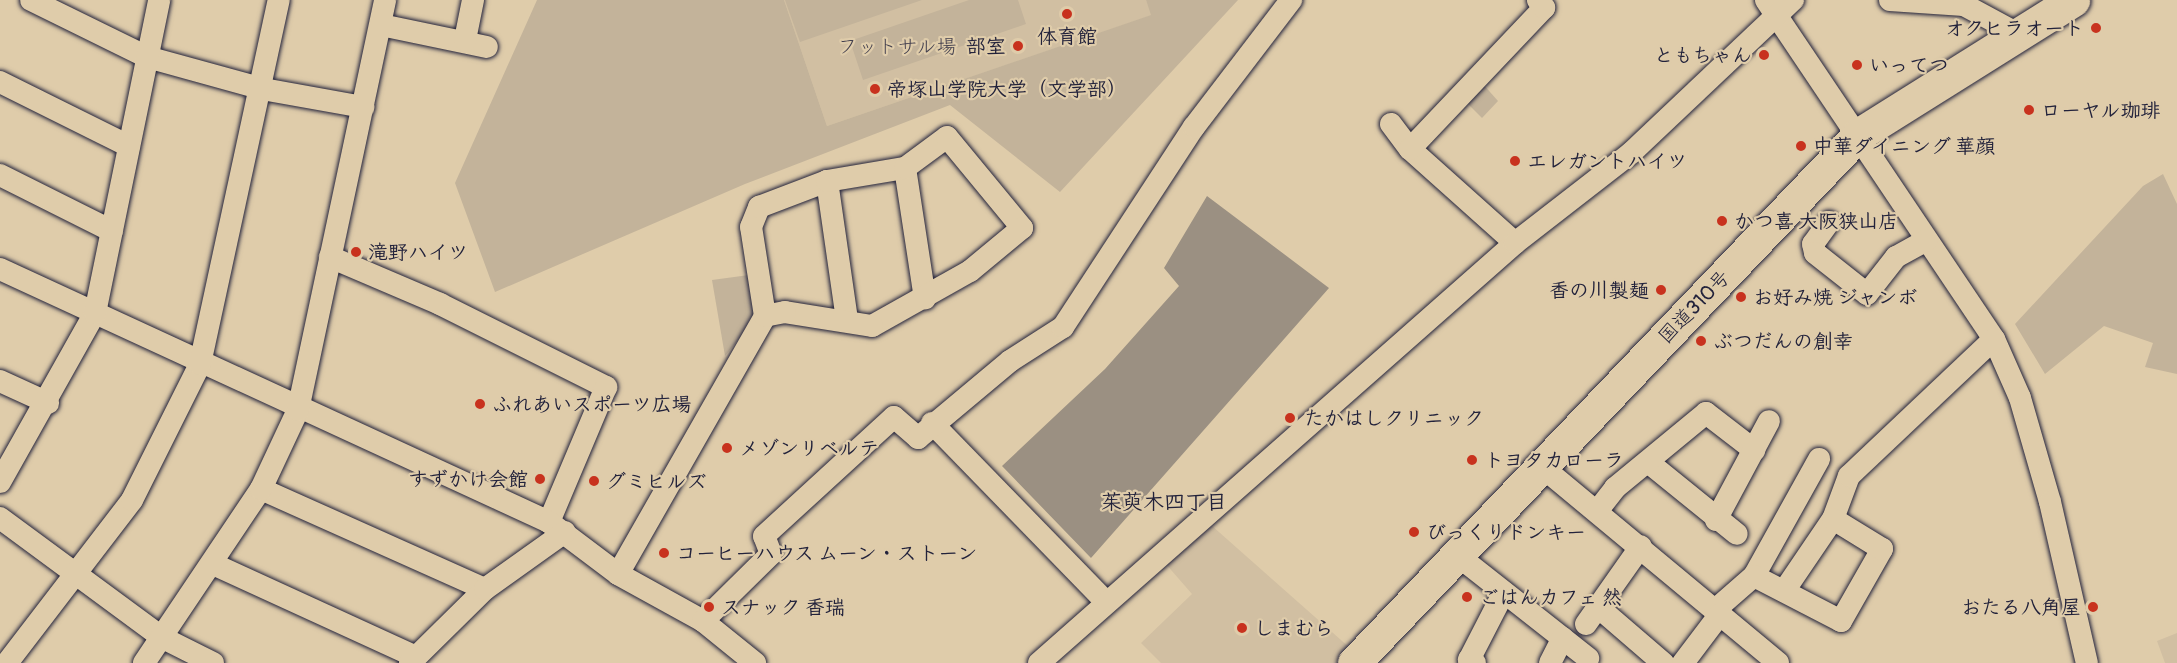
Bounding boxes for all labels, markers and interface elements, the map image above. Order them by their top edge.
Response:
marker: 体育館 [1060,7,1074,21]
place label: オクヒラオート [1944,16,2084,40]
marker: オクヒラオート [2089,21,2103,35]
place label: 体育館 [1037,24,1097,48]
park label: フットサル場 [837,34,957,58]
place label: 部室 [966,34,1006,58]
marker: 部室 [1011,39,1025,53]
place label: ともちゃん [1652,43,1752,67]
marker: ともちゃん [1757,48,1771,62]
place label: いってつ [1869,53,1949,77]
marker: いってつ [1850,58,1864,72]
place label: 帝塚山学院大学（文学部） [887,77,1127,101]
marker: 帝塚山学院大学（文学部） [868,82,882,96]
place label: ローヤル珈琲 [2041,98,2161,122]
marker: ローヤル珈琲 [2022,103,2036,117]
place label: 中華ダイニング 華顔 [1813,134,1997,158]
marker: 中華ダイニング 華顔 [1794,139,1808,153]
place label: エレガントハイツ [1527,149,1687,173]
marker: エレガントハイツ [1508,154,1522,168]
place label: かつ喜 大阪狭山店 [1734,209,1898,233]
marker: かつ喜 大阪狭山店 [1715,214,1729,228]
place label: 滝野ハイツ [368,240,468,264]
marker: 滝野ハイツ [349,245,363,259]
street label: 国道310号 [1653,265,1735,349]
place label: 香の川製麺 [1549,278,1649,302]
marker: 香の川製麺 [1654,283,1668,297]
place label: お好み焼 ジャンボ [1753,285,1917,309]
marker: お好み焼 ジャンボ [1734,290,1748,304]
place label: ぶつだんの創幸 [1713,329,1853,353]
marker: ぶつだんの創幸 [1694,334,1708,348]
place label: ふれあいスポーツ広場 [492,392,692,416]
marker: ふれあいスポーツ広場 [473,397,487,411]
place label: たかはしクリニック [1304,406,1484,430]
marker: たかはしクリニック [1281,409,1299,427]
place label: メゾンリベルテ [739,436,879,460]
marker: メゾンリベルテ [720,441,734,455]
place label: トヨタカローラ [1484,448,1624,472]
marker: トヨタカローラ [1465,453,1479,467]
place label: すずかけ会館 [408,467,528,491]
place label: グミヒルズ [606,469,706,493]
marker: すずかけ会館 [533,472,547,486]
marker: グミヒルズ [587,474,601,488]
district label: 茱萸木四丁目 [1101,490,1227,516]
place label: びっくりドンキー [1426,520,1586,544]
marker: びっくりドンキー [1407,525,1421,539]
place label: コーヒーハウス ムーン・ストーン [676,541,980,565]
marker: コーヒーハウス ムーン・ストーン [657,546,671,560]
place label: ごはんカフェ 然 [1479,585,1623,609]
marker: ごはんカフェ 然 [1460,590,1474,604]
place label: スナック 香瑞 [721,595,845,619]
place label: おたる八角屋 [1961,595,2081,619]
marker: スナック 香瑞 [702,600,716,614]
marker: おたる八角屋 [2086,600,2100,614]
place label: しまむら [1254,616,1334,640]
marker: しまむら [1235,621,1249,635]

